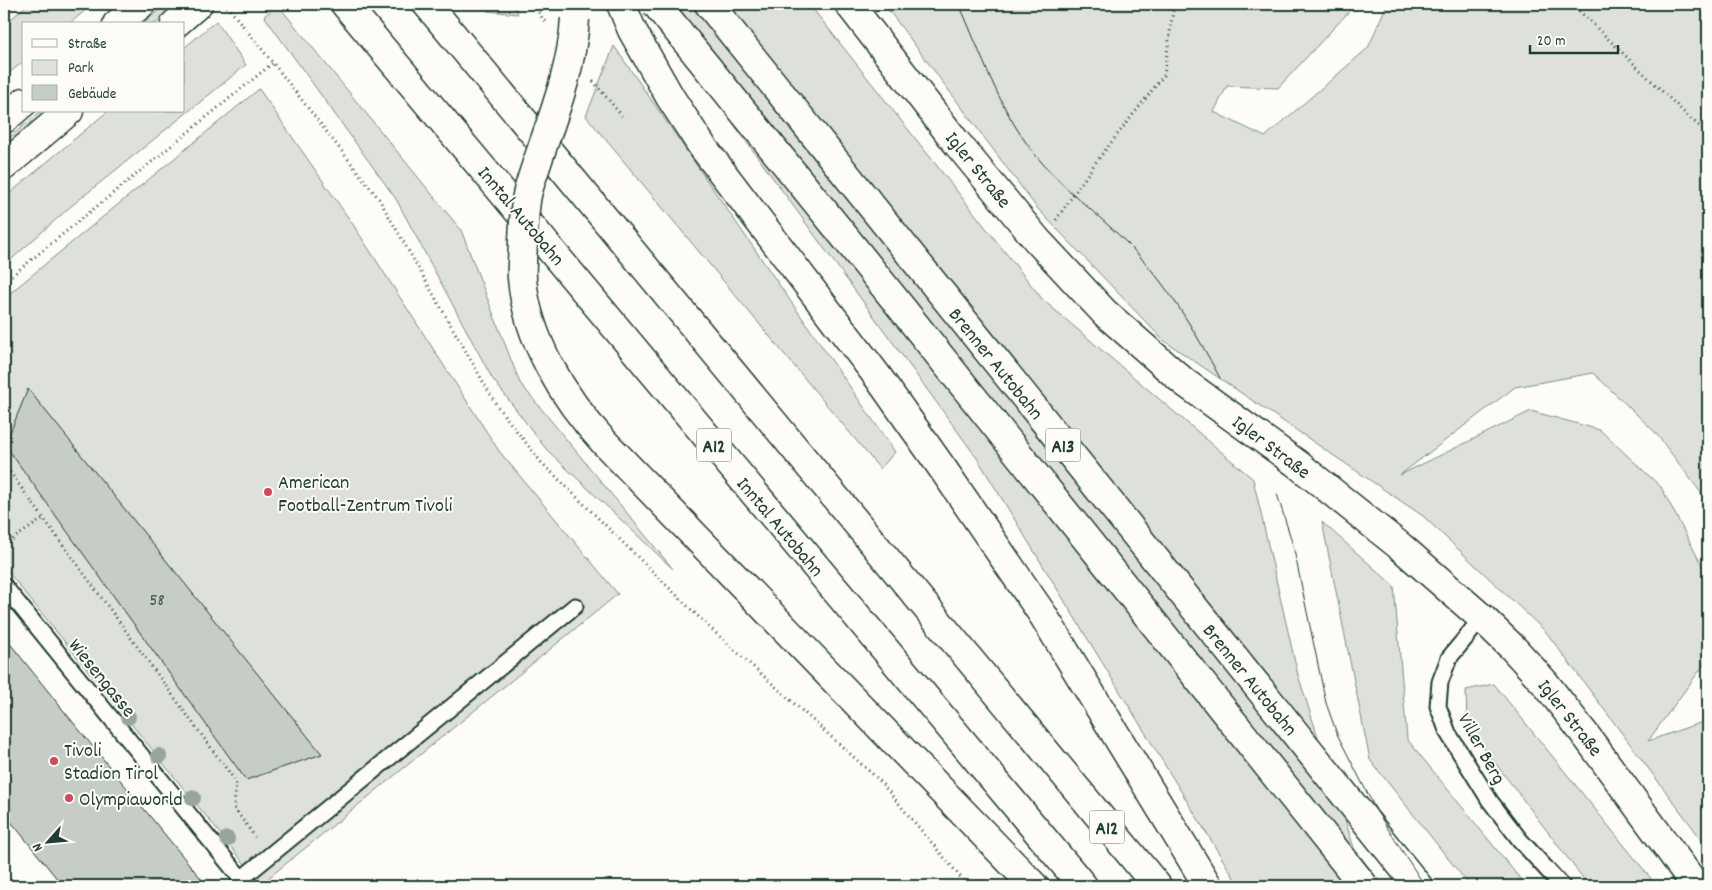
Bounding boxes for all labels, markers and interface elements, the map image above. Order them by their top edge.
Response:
legend [22,22,185,112]
scale bar [1530,22,1617,54]
text: 20 m [1537,31,1565,53]
text: Straße [68,34,107,56]
text: Park [68,58,94,80]
text: Gebäude [68,84,117,106]
street label: Igler Straße [937,126,1017,216]
street label: Inntal Autobahn [469,161,570,273]
street label: Brenner Autobahn [941,303,1049,427]
street label: Igler Straße [1225,410,1315,487]
road number: A12 [696,428,732,462]
road number: A13 [1046,428,1080,462]
place label: American Football-Zentrum Tivoli [278,470,453,521]
street label: Inntal Autobahn [728,472,829,584]
marker: American Football-Zentrum Tivoli [262,486,274,498]
house number: 58 [149,589,165,614]
street label: Brenner Autobahn [1195,619,1303,743]
street label: Wiesengasse [60,633,141,724]
street label: Igler Straße [1529,674,1608,764]
street label: Viller Berg [1449,709,1512,790]
place label: Tivoli Stadion Tirol [64,738,158,789]
marker: Tivoli Stadion Tirol [48,755,60,767]
place label: Olympiaworld [79,787,183,815]
marker: Olympiaworld [63,792,75,804]
road number: A12 [1090,810,1124,844]
north arrow [22,818,72,868]
text: N [28,839,49,855]

